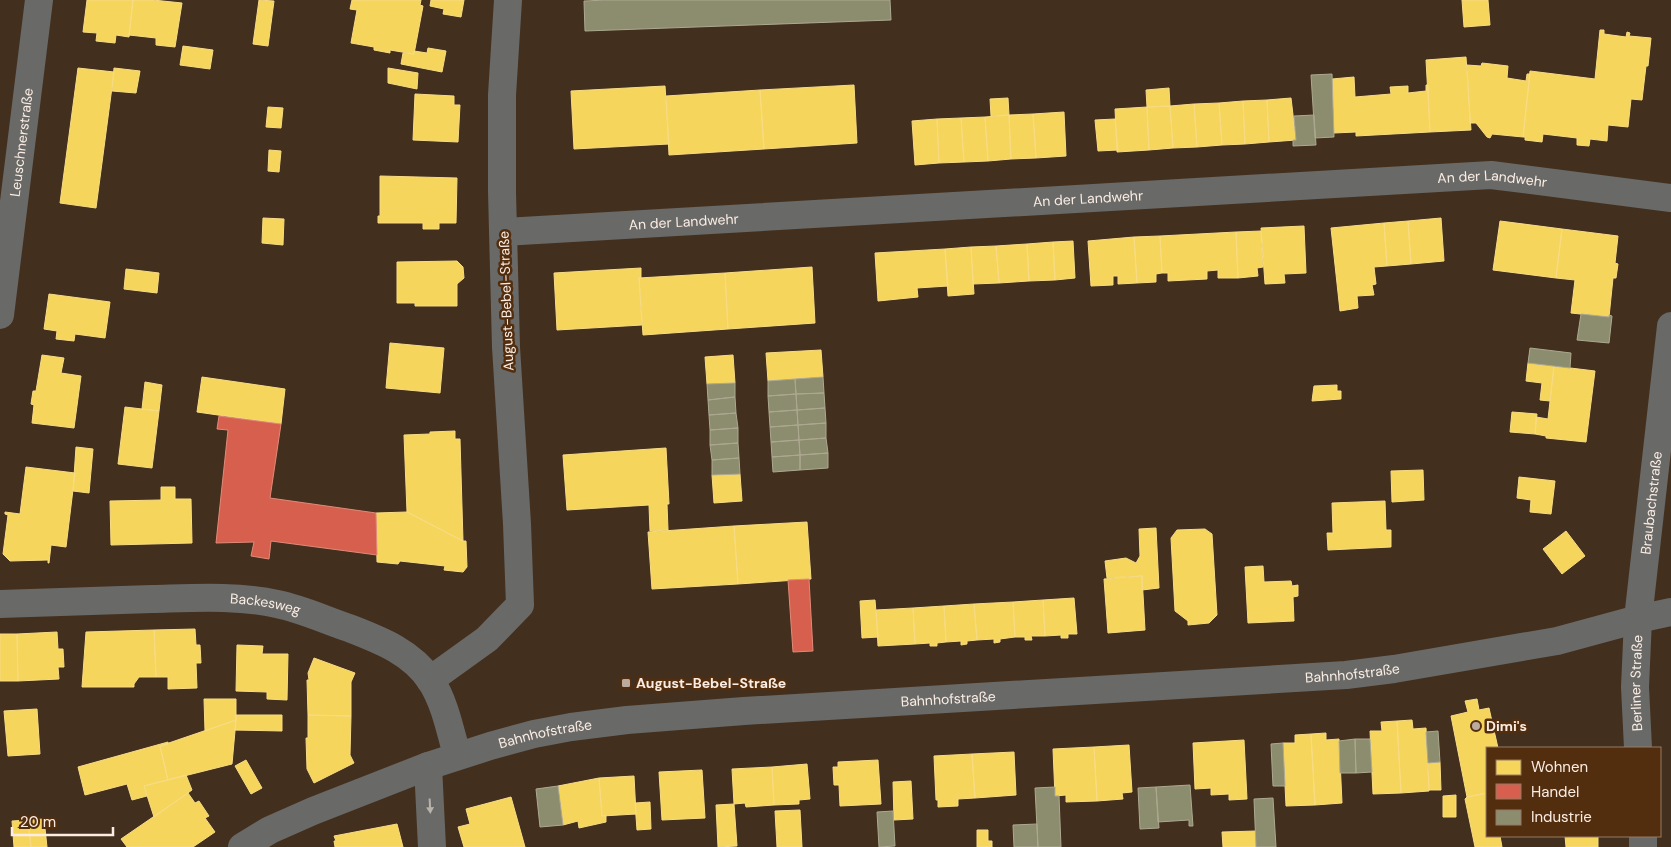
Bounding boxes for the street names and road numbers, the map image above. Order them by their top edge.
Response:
street label: Leuschnerstraße [6,87,37,198]
street label: An der Landwehr [1437,166,1548,191]
street label: An der Landwehr [1032,186,1144,210]
street label: An der Landwehr [628,209,739,234]
street label: August-Bebel-Straße [495,231,517,371]
street label: Braubachstraße [1636,450,1666,555]
street label: Backesweg [230,589,303,619]
street label: Berliner Straße [1626,634,1646,732]
street label: Bahnhofstraße [1304,659,1401,686]
street label: Bahnhofstraße [900,687,996,711]
street label: Bahnhofstraße [496,715,593,752]

